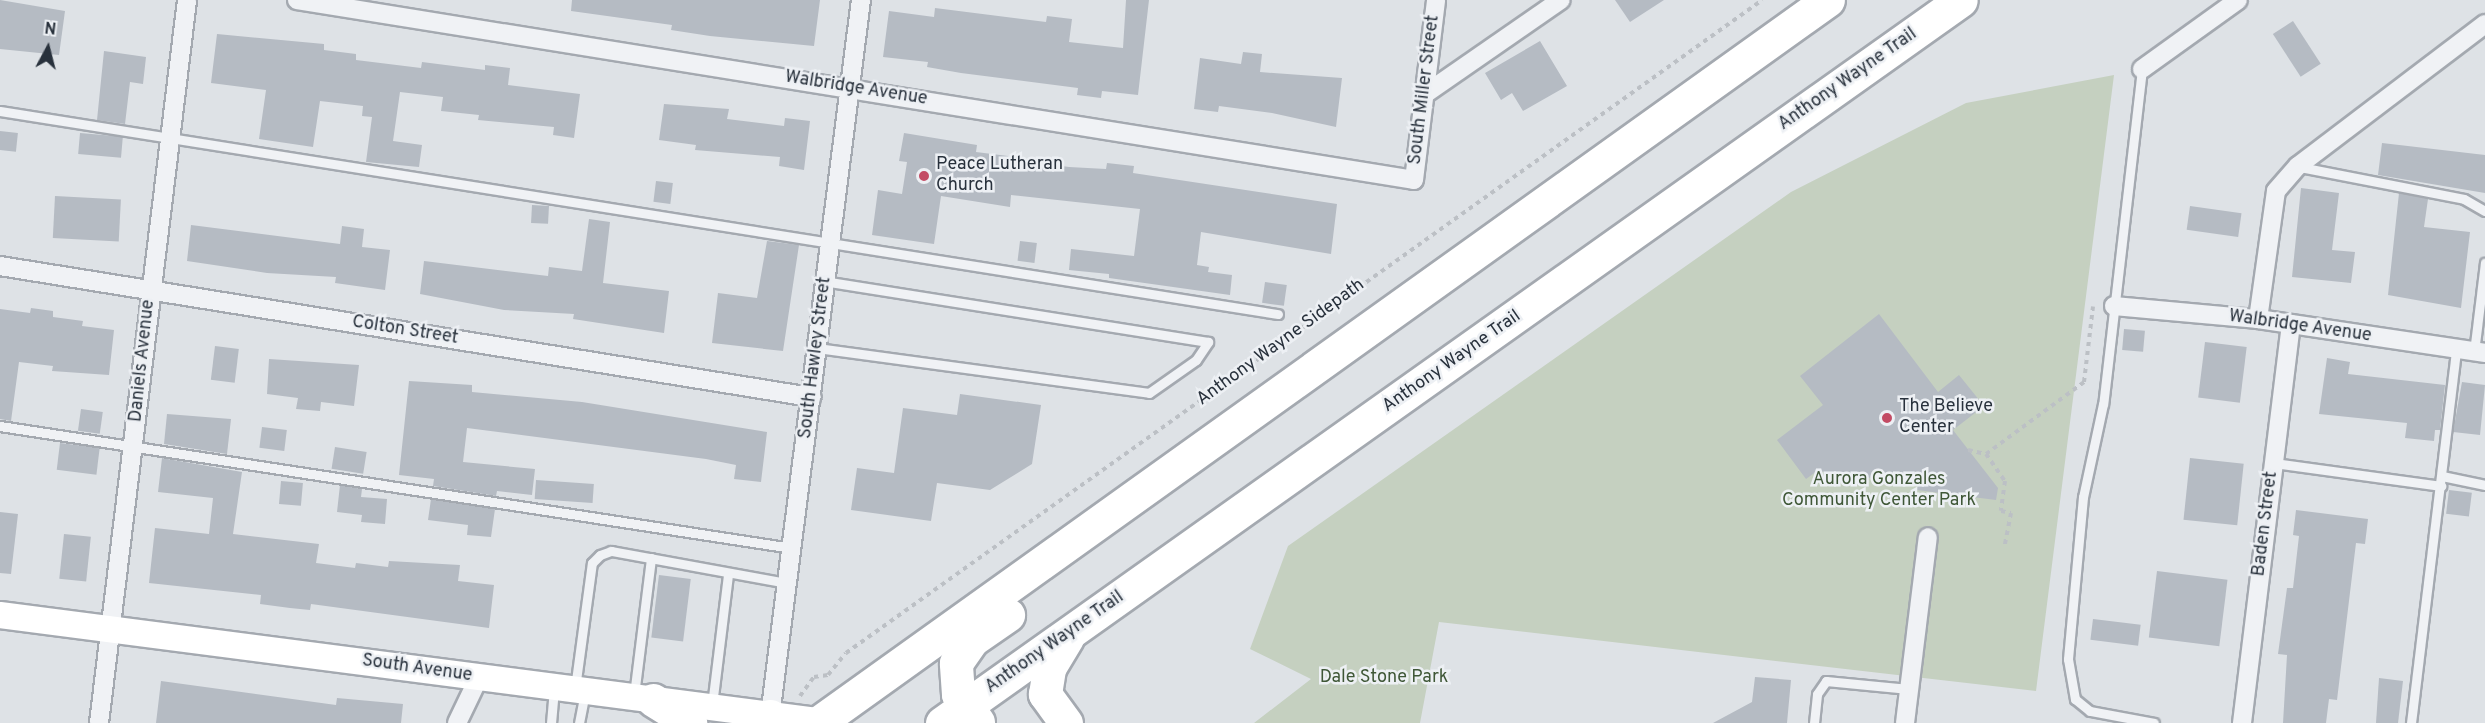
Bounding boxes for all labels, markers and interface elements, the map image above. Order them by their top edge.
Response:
street label: South Miller Street [1405,14,1445,166]
north arrow [18,18,78,78]
text: N [43,20,57,41]
street label: Anthony Wayne Trail [1774,24,1922,136]
street label: Walbridge Avenue [783,67,929,111]
place label: Peace Lutheran Church [936,155,1063,198]
marker: Peace Lutheran Church [917,169,931,183]
street label: Anthony Wayne Sidepath [1193,275,1369,411]
street label: South Hawley Street [795,276,837,440]
street label: Daniels Avenue [126,298,160,424]
street label: Anthony Wayne Trail [1378,306,1526,418]
street label: Walbridge Avenue [2227,306,2373,348]
street label: Colton Street [350,312,460,350]
place label: The Believe Center [1899,397,1993,440]
marker: The Believe Center [1880,411,1894,425]
park label: Aurora Gonzales Community Center Park [1782,470,1976,512]
street label: Baden Street [2249,470,2283,578]
street label: Anthony Wayne Trail [981,587,1129,699]
street label: South Avenue [360,651,474,687]
park label: Dale Stone Park [1320,667,1448,689]

